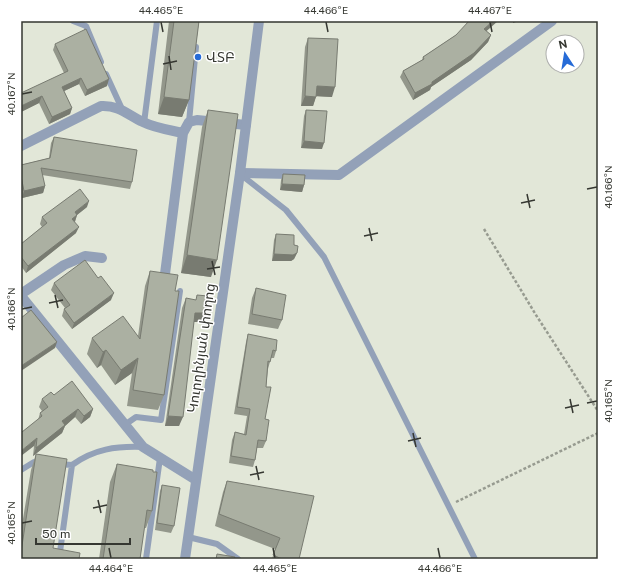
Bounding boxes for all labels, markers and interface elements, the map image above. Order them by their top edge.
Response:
text: 44.465°E [139,4,183,16]
text: 44.466°E [304,4,348,16]
text: 44.467°E [468,4,512,16]
north arrow [545,34,585,74]
text: N [557,37,568,51]
place label: ՎՏԲ [206,49,235,65]
marker: ՎՏԲ [193,52,203,62]
text: 40.167°N [5,73,17,115]
text: 40.166°N [602,165,614,209]
street label: Կուրղինյան փողոց [184,282,218,414]
text: 40.166°N [5,287,17,331]
text: 40.165°N [602,379,614,423]
text: 40.165°N [5,501,17,545]
scale bar [36,520,130,546]
text: 50 m [42,527,70,541]
text: 44.464°E [89,562,133,574]
text: 44.465°E [253,562,297,574]
text: 44.466°E [418,562,462,574]

